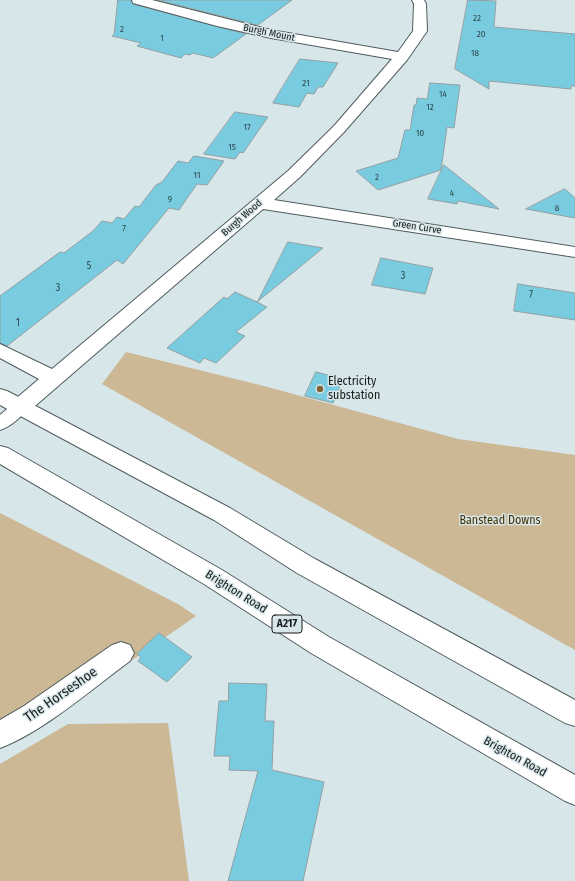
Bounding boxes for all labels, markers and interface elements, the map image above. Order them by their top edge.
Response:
house number: 22 [473,13,481,23]
street label: Burgh Mount [242,22,296,44]
house number: 2 [120,24,124,34]
house number: 20 [477,29,485,39]
house number: 1 [160,33,164,43]
house number: 18 [471,48,479,58]
house number: 21 [302,78,310,88]
house number: 14 [439,89,447,99]
house number: 12 [426,102,434,112]
house number: 17 [243,122,251,132]
house number: 10 [416,128,424,138]
house number: 15 [228,142,236,152]
house number: 11 [194,170,200,180]
house number: 2 [375,172,379,182]
house number: 4 [450,188,454,198]
house number: 9 [168,194,172,204]
street label: Burgh Wood [219,197,265,239]
house number: 8 [555,203,559,213]
street label: Green Curve [392,217,442,237]
house number: 7 [122,223,126,233]
house number: 5 [87,260,91,272]
house number: 3 [401,270,405,282]
house number: 3 [56,282,60,294]
house number: 7 [529,289,533,301]
house number: 1 [16,317,20,329]
place label: Electricity substation [328,375,380,403]
marker: Electricity substation [315,384,325,394]
park label: Banstead Downs [459,514,541,528]
street label: Brighton Road [203,567,269,617]
road number: A217 [272,615,302,633]
street label: The Horseshoe [21,664,101,726]
street label: Brighton Road [481,734,549,780]

